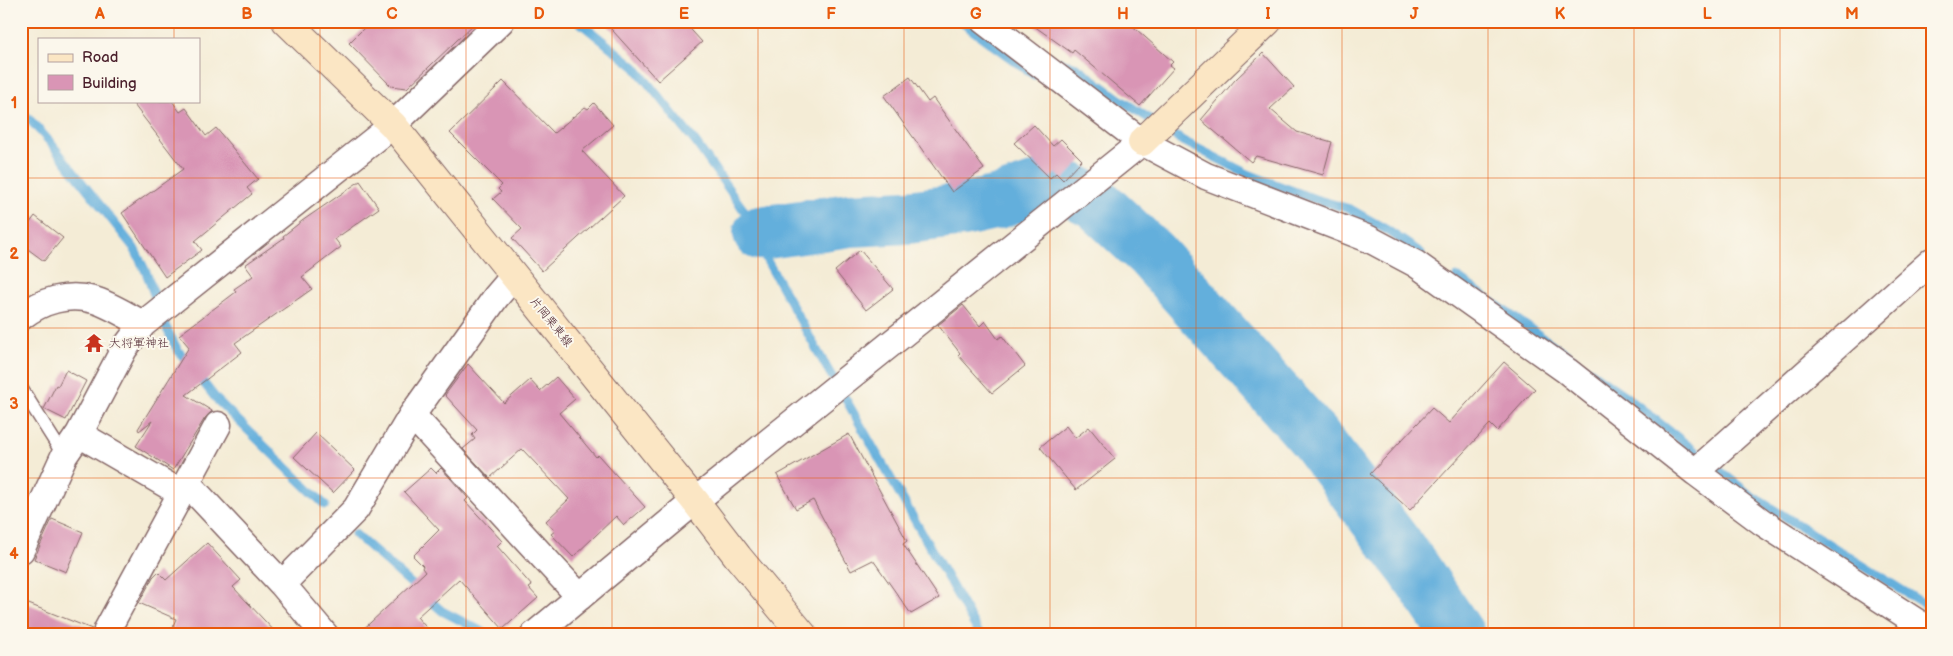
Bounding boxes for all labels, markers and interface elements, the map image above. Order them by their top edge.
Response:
text: A [94,5,105,24]
text: B [241,5,253,24]
text: C [386,5,398,24]
text: D [533,5,545,24]
text: E [679,5,689,24]
text: F [826,5,836,24]
text: G [970,5,982,24]
text: H [1117,5,1129,24]
text: I [1265,5,1271,24]
text: J [1410,5,1419,24]
text: K [1555,5,1566,24]
text: L [1702,5,1712,24]
text: M [1845,5,1859,24]
legend [38,38,200,102]
text: Road [82,48,118,67]
text: Building [82,74,137,93]
text: 1 [11,94,17,113]
text: 2 [9,245,19,264]
street label: 片岡栗東線 [526,294,576,350]
temple icon: 大将軍神社 [83,332,105,354]
place label: 大将軍神社 [109,336,169,351]
text: 3 [9,395,19,414]
text: 4 [9,545,19,564]

